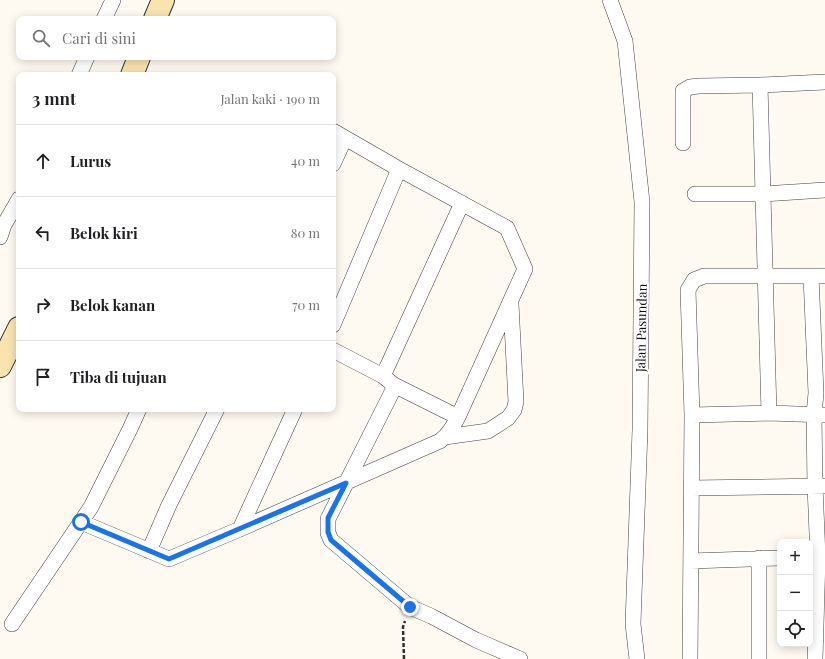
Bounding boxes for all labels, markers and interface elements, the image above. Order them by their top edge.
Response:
search box [16,16,336,60]
icon: search [30,27,52,49]
text: Cari di sini [62,28,136,48]
text: 3 mnt [32,87,76,109]
text: Jalan kaki · 190 m [220,90,320,107]
icon: ahead [32,150,54,172]
text: Lurus [70,151,111,171]
text: 40 m [291,152,320,169]
icon: left [32,222,54,244]
text: Belok kiri [70,223,138,243]
text: 80 m [291,224,320,241]
street label: Jalan Pasundan [631,283,650,373]
icon: right [32,294,54,316]
text: Belok kanan [70,295,155,315]
text: 70 m [292,296,320,313]
icon: arrive [32,366,54,388]
text: Tiba di tujuan [70,367,167,387]
route start [72,513,90,531]
map controls [777,539,813,647]
button: + [777,539,813,575]
button: − [777,575,813,611]
route end [401,598,419,616]
button: locate [777,611,813,647]

